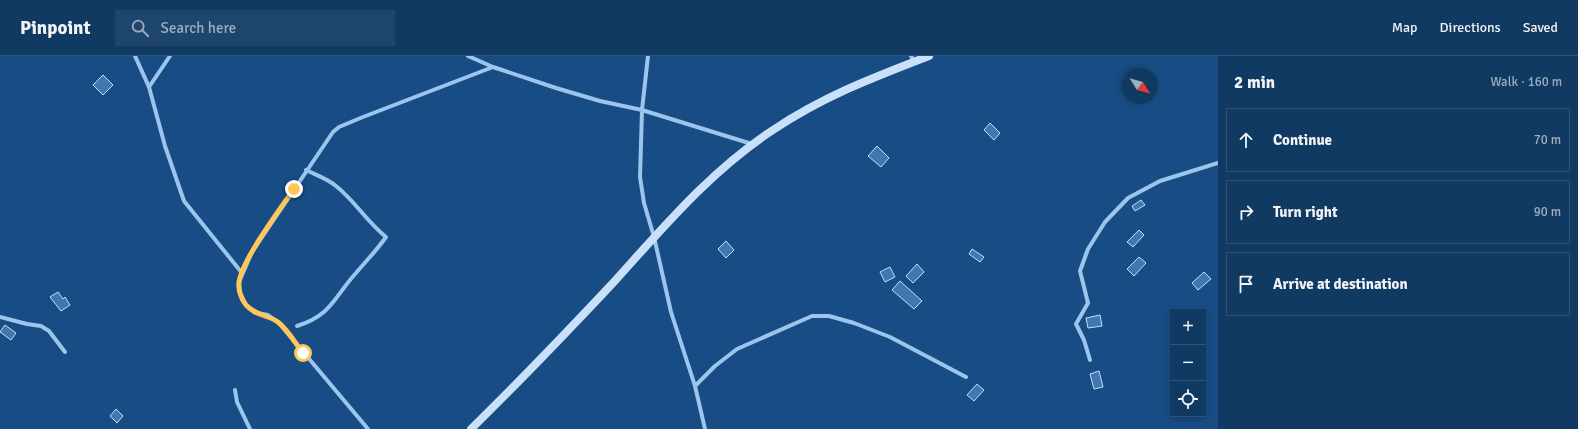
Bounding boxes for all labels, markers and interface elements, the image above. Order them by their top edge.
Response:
search box [115,10,395,46]
text: Pinpoint [20,16,91,40]
icon: search [129,17,151,39]
text: Search here [161,19,236,37]
text: Map [1392,19,1418,36]
text: Directions [1440,19,1501,36]
text: Saved [1523,19,1558,36]
north arrow [1122,68,1158,104]
text: 2 min [1234,72,1275,93]
text: Walk · 160 m [1491,74,1562,90]
icon: ahead [1235,129,1257,151]
text: Continue [1273,131,1332,149]
text: 70 m [1534,132,1561,148]
route end [285,180,303,198]
icon: right [1235,201,1257,223]
text: Turn right [1273,203,1338,221]
text: 90 m [1534,204,1561,220]
icon: arrive [1235,273,1257,295]
text: Arrive at destination [1273,275,1408,293]
map controls [1170,309,1206,417]
button: + [1170,309,1206,345]
route start [294,344,312,362]
button: − [1170,345,1206,381]
button: locate [1170,381,1206,417]

